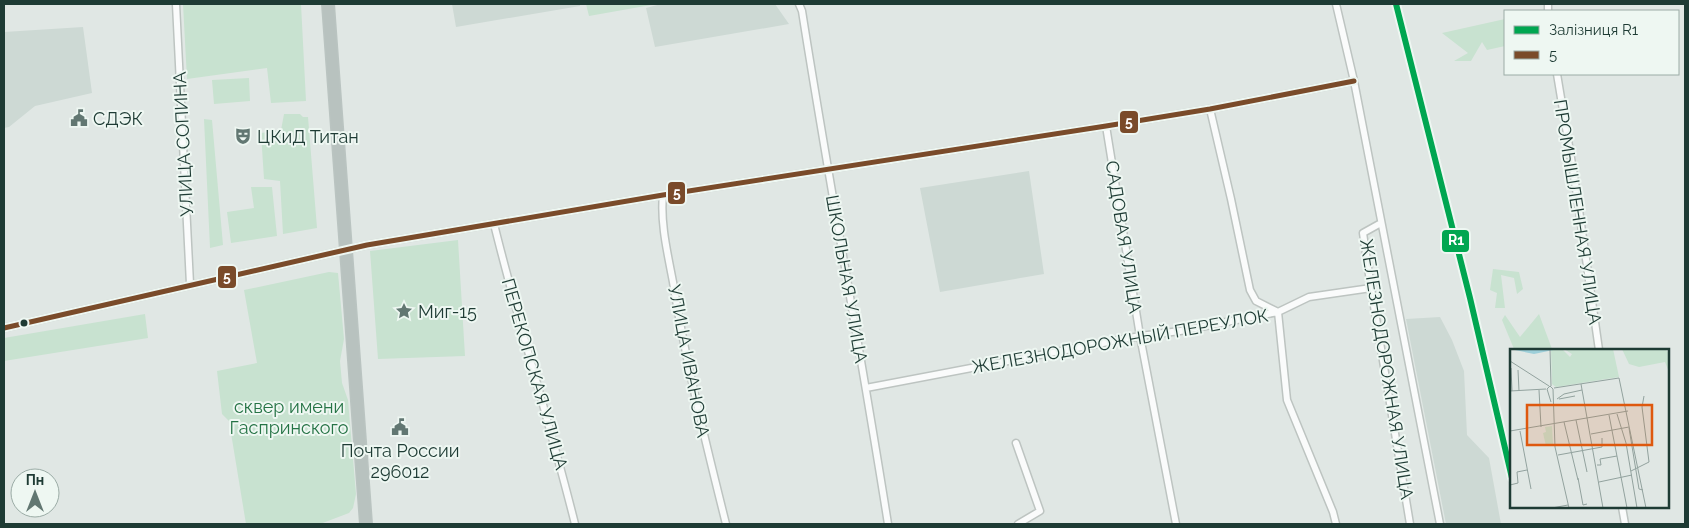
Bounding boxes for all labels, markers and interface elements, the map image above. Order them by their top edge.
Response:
legend [1504,10,1679,75]
text: Залізниця R1 [1549,21,1639,39]
text: 5 [1549,46,1557,64]
street label: УЛИЦА СОПИНА [169,71,197,217]
street label: ПРОМЫШЛЕННАЯ УЛИЦА [1550,98,1606,326]
public building icon: СДЭК [69,108,89,128]
place label: СДЭК [93,108,143,129]
line badge: 5 [1119,110,1139,134]
text: 5 [1125,114,1133,130]
theatre icon: ЦКиД Титан [233,126,253,146]
place label: ЦКиД Титан [257,126,359,147]
street label: САДОВАЯ УЛИЦА [1102,159,1146,315]
line badge: 5 [667,181,686,205]
text: 5 [673,185,681,201]
street label: ШКОЛЬНАЯ УЛИЦА [822,193,872,365]
line badge: R1 [1441,229,1470,253]
text: R1 [1448,232,1464,248]
street label: ЖЕЛЕЗНОДОРОЖНАЯ УЛИЦА [1356,237,1418,501]
line badge: 5 [217,265,237,289]
text: 5 [223,269,231,285]
street label: ПЕРЕКОПСКАЯ УЛИЦА [498,276,572,472]
street label: УЛИЦА ИВАНОВА [664,283,714,439]
place icon: Миг-15 [394,301,414,321]
place label: Миг-15 [418,301,477,322]
street label: ЖЕЛЕЗНОДОРОЖНЫЙ ПЕРЕУЛОК [970,305,1270,377]
unlabelled marker [19,318,29,328]
inset map [1510,349,1669,508]
park label: сквер имени Гаспринского [230,396,349,438]
public building icon: Почта России 296012 [390,417,410,437]
place label: Почта России 296012 [341,440,459,482]
north arrow [10,468,60,518]
text: Пн [26,472,44,488]

